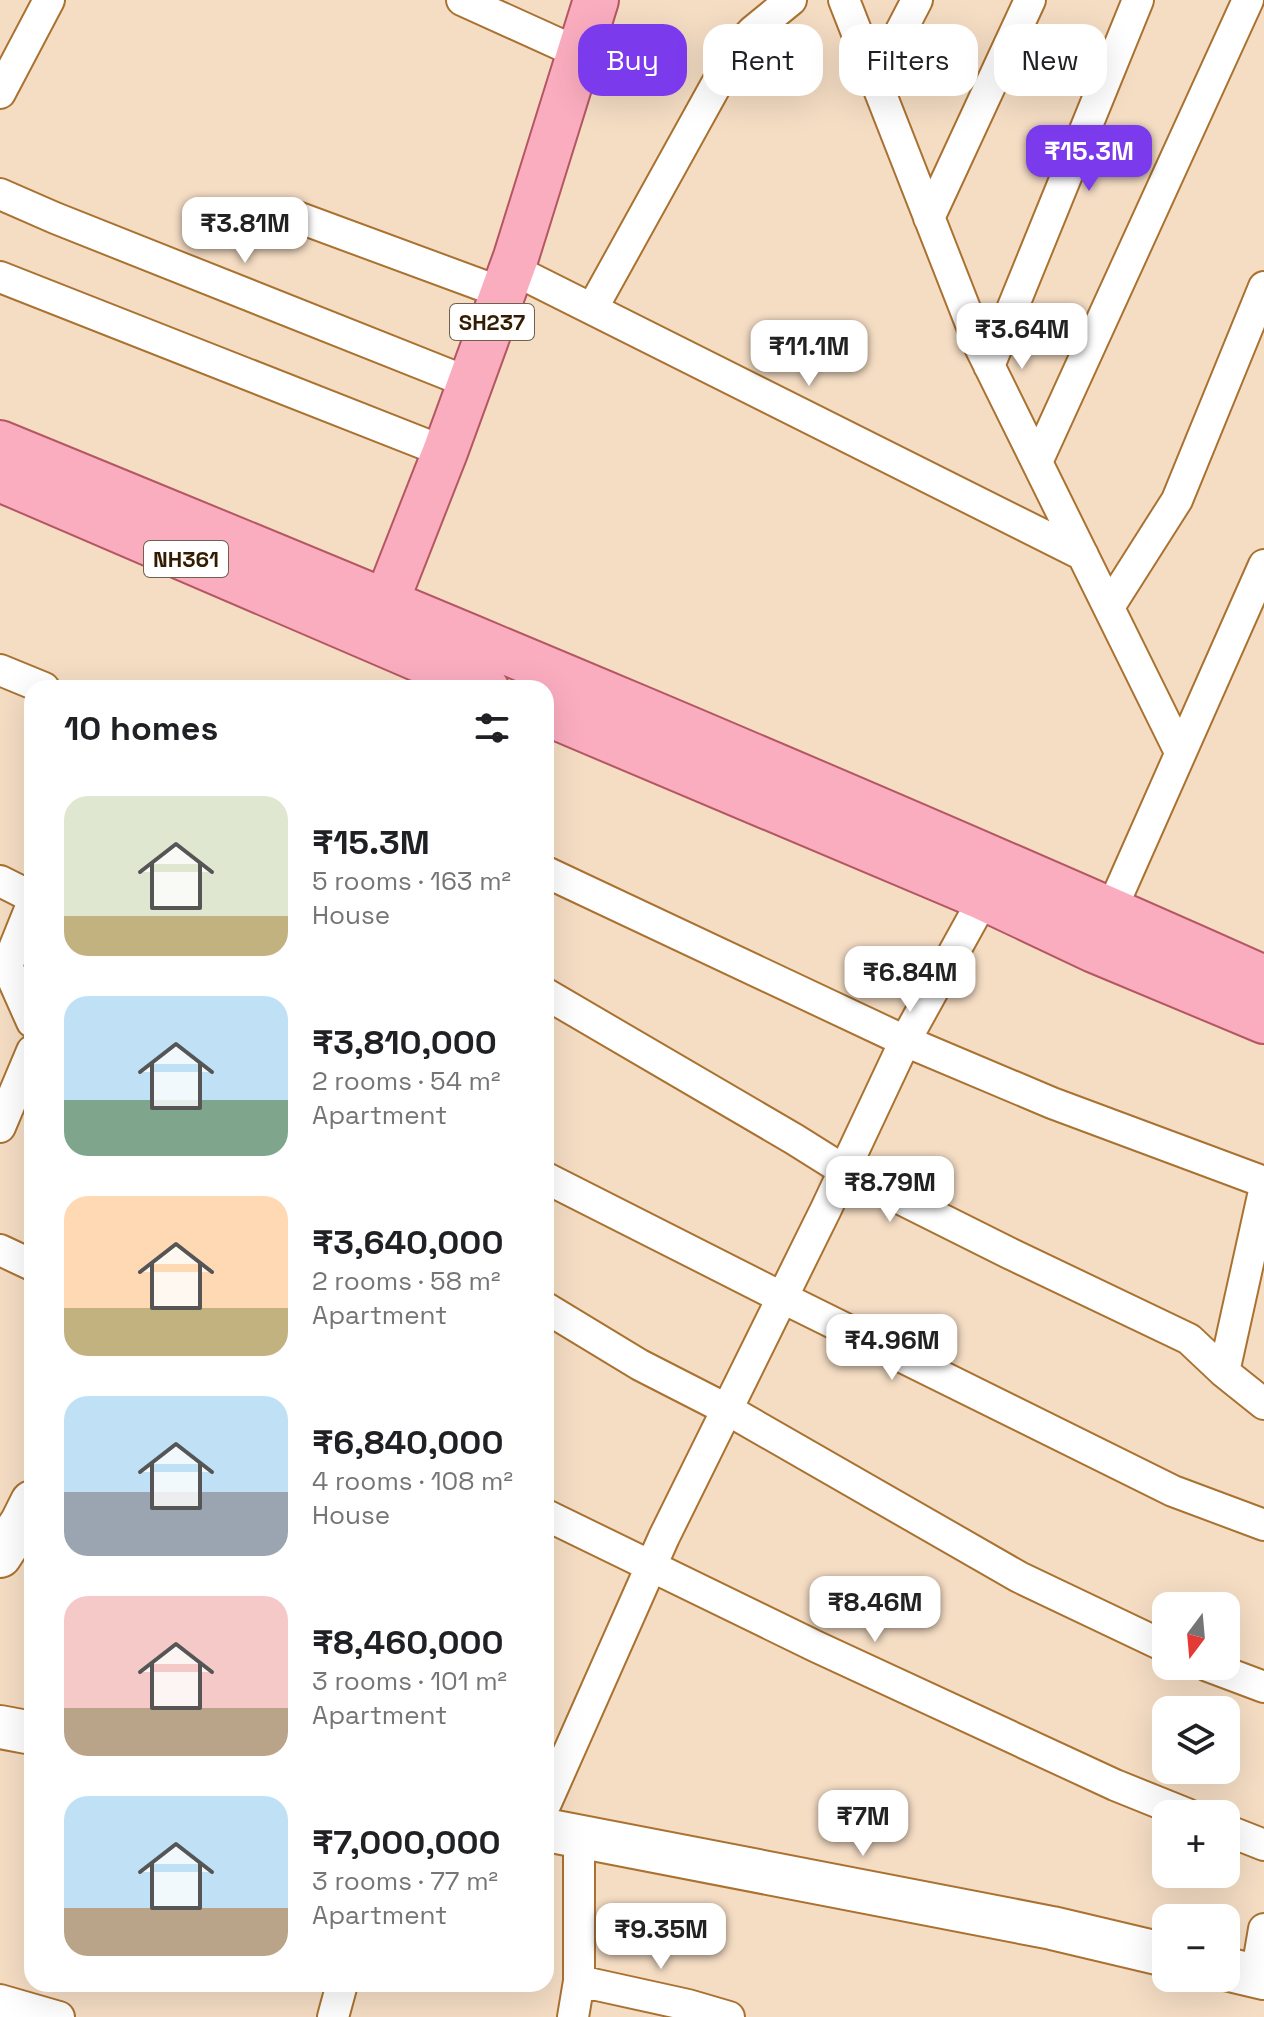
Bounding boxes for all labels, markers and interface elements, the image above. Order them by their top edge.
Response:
chip: Buy [578,24,687,96]
chip: Rent [703,24,823,96]
chip: Filters [839,24,978,96]
chip: New [994,24,1107,96]
pin: ₹15.3M [1024,125,1154,193]
text: ₹15.3M [1044,134,1134,168]
pin: ₹3.81M [180,197,310,265]
text: ₹3.81M [200,206,290,240]
pin: ₹3.64M [957,303,1087,371]
road number: SH237 [450,304,534,340]
text: ₹3.64M [974,312,1070,346]
pin: ₹11.1M [744,320,874,388]
text: ₹11.1M [769,329,849,363]
road number: NH361 [144,541,228,577]
icon: filters [470,706,514,750]
text: 10 homes [64,707,218,750]
text: ₹15.3M [312,821,430,864]
icon: home [128,828,224,924]
text: 5 rooms · 163 m² [312,864,511,898]
text: House [312,898,390,932]
pin: ₹6.84M [845,946,975,1014]
text: ₹6.84M [862,955,958,989]
text: ₹3,810,000 [312,1021,497,1064]
icon: home [128,1028,224,1124]
text: 2 rooms · 54 m² [312,1064,501,1098]
text: Apartment [312,1098,447,1132]
pin: ₹8.79M [825,1156,955,1224]
text: ₹8.79M [844,1165,936,1199]
text: ₹3,640,000 [312,1221,503,1264]
icon: home [128,1228,224,1324]
text: 2 rooms · 58 m² [312,1264,500,1298]
text: Apartment [312,1298,447,1332]
pin: ₹4.96M [827,1314,957,1382]
text: ₹4.96M [844,1323,940,1357]
text: ₹6,840,000 [312,1421,503,1464]
icon: home [128,1428,224,1524]
text: 4 rooms · 108 m² [312,1464,513,1498]
text: House [312,1498,390,1532]
pin: ₹8.46M [810,1576,940,1644]
text: ₹8.46M [827,1585,923,1619]
north arrow [1152,1592,1240,1680]
map controls [1152,1592,1240,1992]
text: ₹8,460,000 [312,1621,504,1664]
icon: home [128,1628,224,1724]
text: 3 rooms · 101 m² [312,1664,507,1698]
button: layers [1152,1696,1240,1784]
text: Apartment [312,1698,447,1732]
pin: ₹7M [824,1790,902,1858]
text: ₹7M [836,1799,890,1833]
button: + [1152,1800,1240,1888]
text: ₹7,000,000 [312,1821,501,1864]
icon: home [128,1828,224,1924]
text: 3 rooms · 77 m² [312,1864,498,1898]
text: Apartment [312,1898,447,1932]
pin: ₹9.35M [596,1903,726,1971]
button: − [1152,1904,1240,1992]
text: ₹9.35M [614,1912,708,1946]

